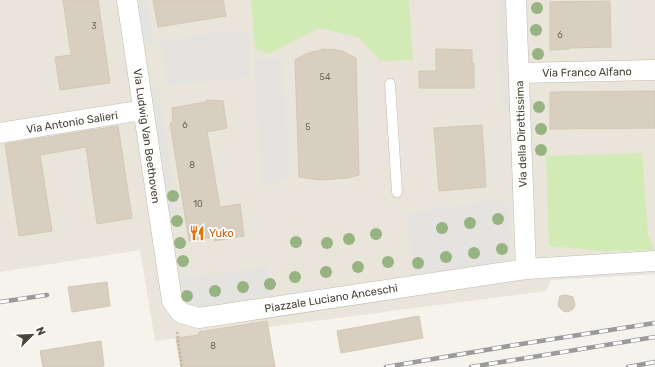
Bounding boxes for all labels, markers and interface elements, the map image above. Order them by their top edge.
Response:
house number: 3 [91,21,97,31]
house number: 6 [557,30,563,40]
street label: Via Franco Alfano [542,65,632,80]
street label: Via Ludwig Van Beethoven [131,68,162,204]
house number: 54 [320,72,331,82]
street label: Via della Direttissima [513,80,530,188]
street label: Via Antonio Salieri [25,109,119,136]
house number: 6 [182,120,188,130]
house number: 5 [305,122,311,132]
house number: 8 [189,160,195,170]
house number: 10 [193,199,203,209]
restaurant icon: Yuko [188,224,206,242]
place label: Yuko [209,227,234,240]
street label: Piazzale Luciano Anceschi [264,282,399,315]
north arrow [12,315,52,355]
text: N [33,325,48,337]
house number: 8 [210,341,216,351]

